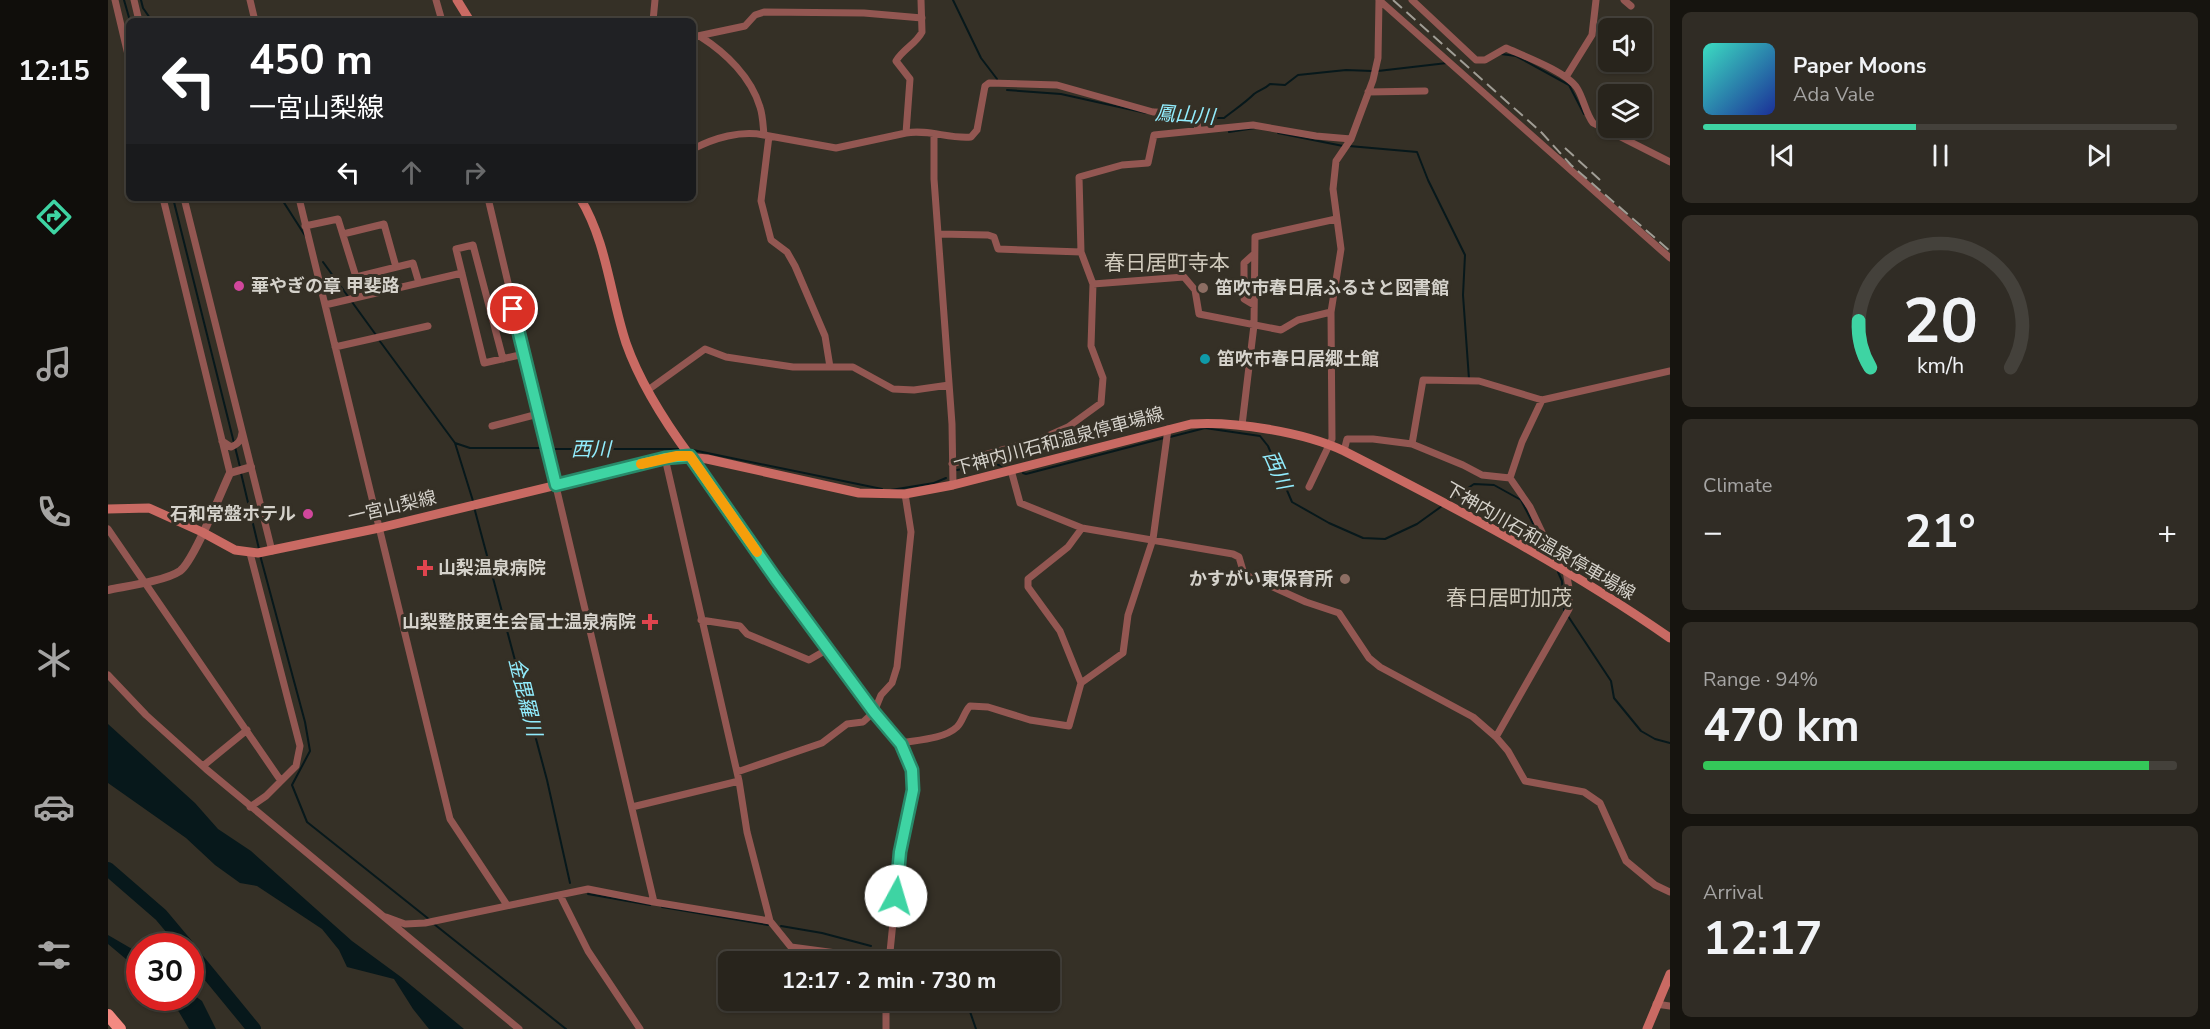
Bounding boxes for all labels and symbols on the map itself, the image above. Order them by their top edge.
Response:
water label: 鳳山川 [1154,99,1218,131]
district label: 春日居町寺本 [1104,249,1230,277]
place label: 華やぎの章 甲斐路 [251,274,400,298]
place label: 笛吹市春日居ふるさと図書館 [1215,276,1449,300]
marker: 華やぎの章 甲斐路 [232,279,246,293]
marker: 笛吹市春日居ふるさと図書館 [1196,281,1210,295]
pin [487,283,538,334]
place label: 笛吹市春日居郷土館 [1217,347,1379,371]
marker: 笛吹市春日居郷土館 [1198,352,1212,366]
street label: 下神内川石和温泉停車場線 [952,401,1166,481]
water label: 西川 [571,436,613,463]
water label: 西川 [1257,446,1298,496]
street label: 下神内川石和温泉停車場線 [1440,477,1640,605]
street label: 一宮山梨線 [345,485,439,529]
place label: 石和常盤ホテル [170,502,296,526]
marker: 石和常盤ホテル [301,507,315,521]
place label: 山梨温泉病院 [438,556,546,580]
marker: 山梨温泉病院 [416,559,434,577]
place label: かすがい東保育所 [1189,567,1333,591]
marker: かすがい東保育所 [1338,572,1352,586]
district label: 春日居町加茂 [1446,584,1572,612]
place label: 山梨整肢更生会富士温泉病院 [402,610,636,634]
marker: 山梨整肢更生会富士温泉病院 [641,613,659,631]
water label: 金毘羅川 [502,655,548,741]
position arrow [864,864,928,928]
speed limit sign: 30 [126,933,204,1011]

